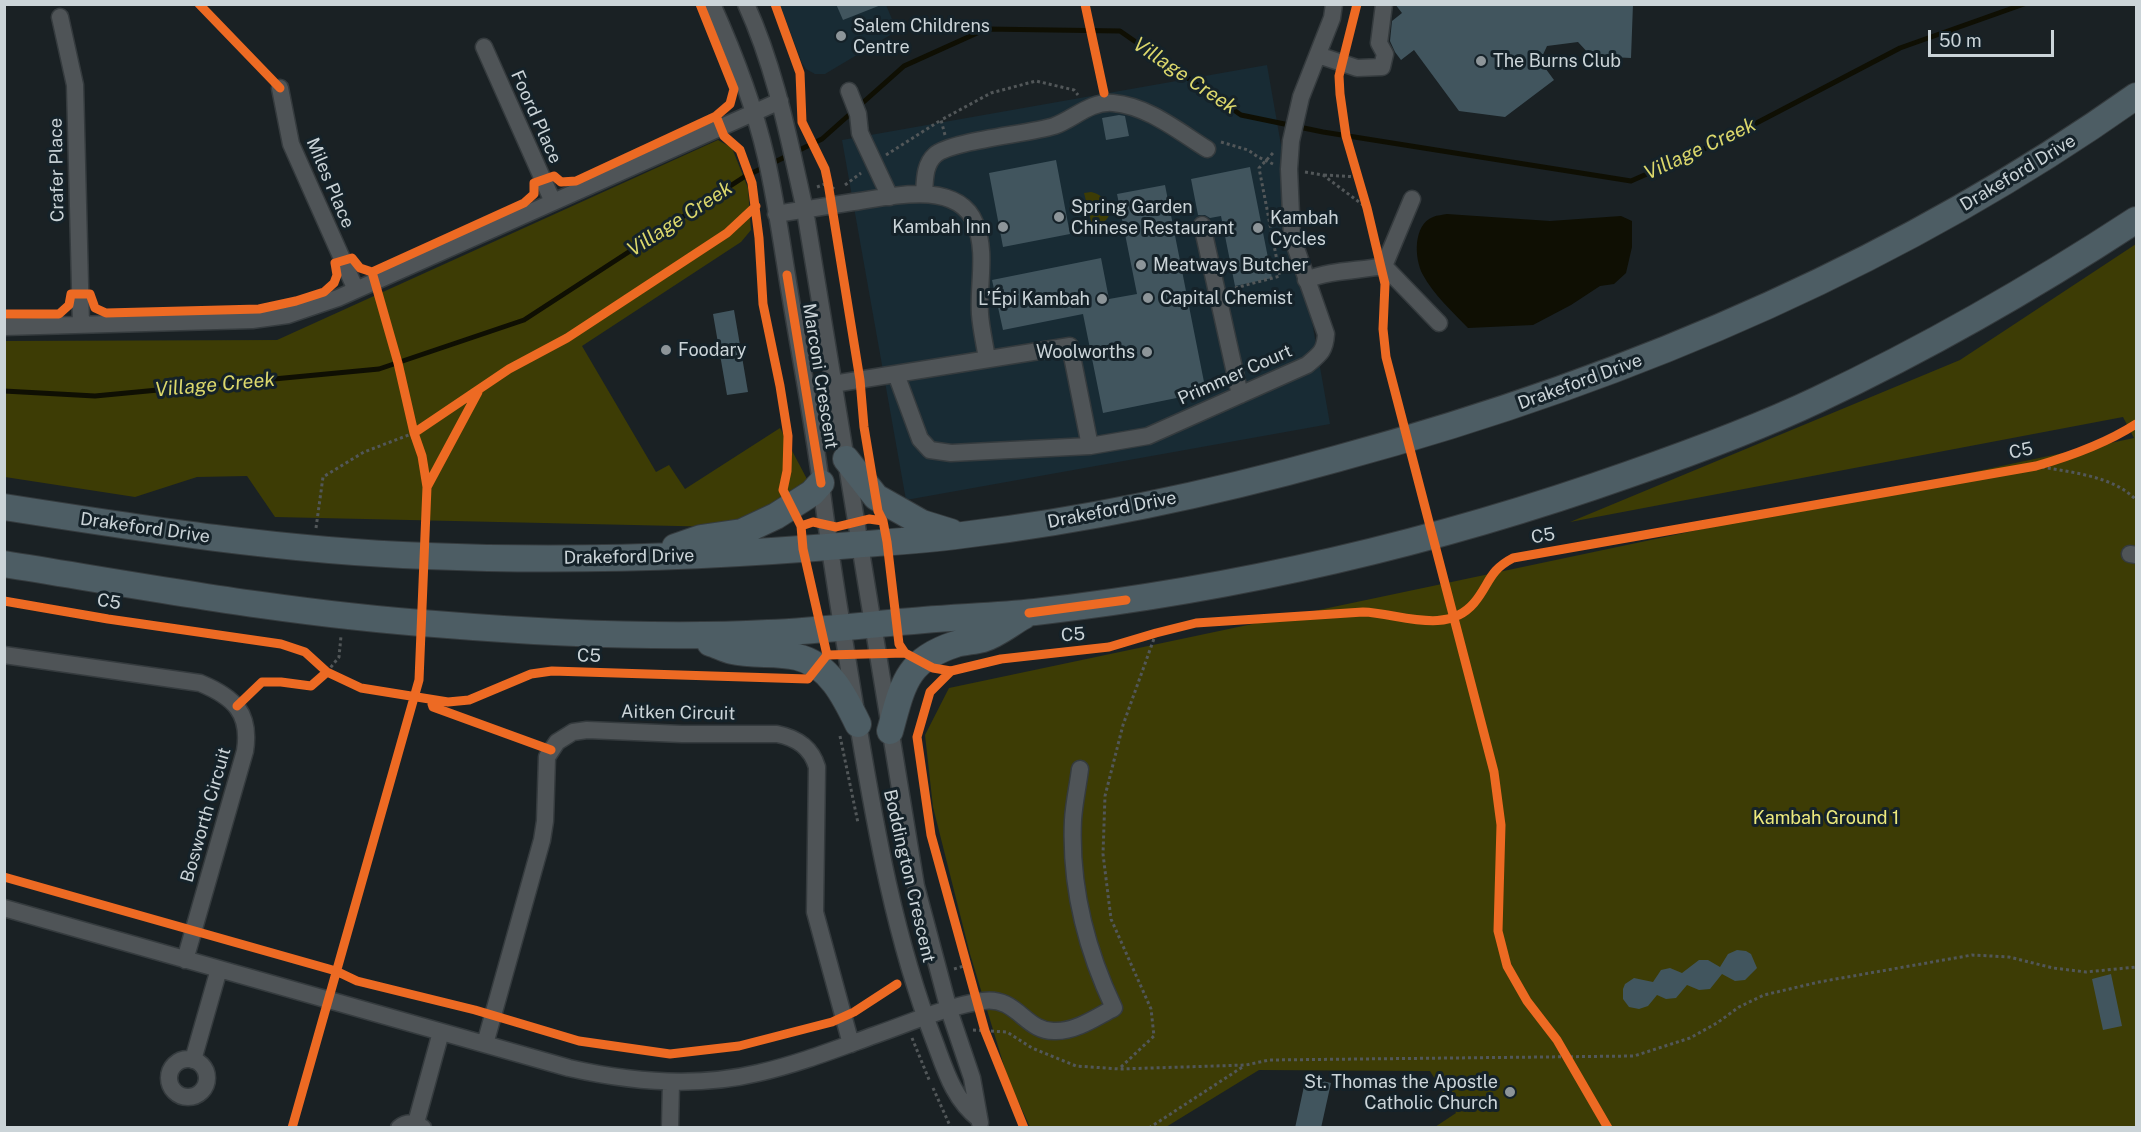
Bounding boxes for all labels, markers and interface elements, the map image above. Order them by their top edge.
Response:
place label: Salem Childrens Centre [853,15,990,57]
scale bar [1931,18,2057,56]
marker: Salem Childrens Centre [834,29,848,43]
text: 50 m [1939,30,1982,51]
water label: Village Creek [1128,32,1242,120]
place label: The Burns Club [1493,50,1621,72]
marker: The Burns Club [1474,54,1488,68]
street label: Foord Place [506,67,566,167]
water label: Village Creek [1640,113,1760,185]
street label: Crafer Place [45,118,69,222]
street label: Drakeford Drive [1956,130,2080,216]
street label: Miles Place [301,135,359,231]
water label: Village Creek [623,176,737,262]
place label: Spring Garden Chinese Restaurant [1071,196,1235,238]
place label: Kambah Cycles [1270,207,1339,250]
marker: Spring Garden Chinese Restaurant [1052,210,1066,224]
place label: Kambah Inn [892,216,991,238]
marker: Kambah Inn [996,220,1010,234]
marker: Kambah Cycles [1251,221,1265,235]
place label: Meatways Butcher [1153,254,1308,276]
marker: Meatways Butcher [1134,258,1148,272]
place label: Capital Chemist [1160,287,1293,309]
place label: L’Épi Kambah [978,288,1090,310]
marker: Capital Chemist [1141,291,1155,305]
marker: L’Épi Kambah [1095,292,1109,306]
street label: Marconi Crescent [798,302,842,450]
place label: Foodary [678,339,746,361]
street label: Primmer Court [1175,340,1295,410]
place label: Woolworths [1036,341,1135,363]
marker: Foodary [659,343,673,357]
marker: Woolworths [1140,345,1154,359]
street label: Drakeford Drive [1515,349,1645,415]
water label: Village Creek [154,368,276,402]
street label: C5 [2007,438,2035,464]
street label: Drakeford Drive [1046,487,1178,533]
street label: Drakeford Drive [79,508,211,548]
street label: C5 [1529,523,1557,549]
street label: Drakeford Drive [563,545,695,569]
street label: C5 [95,589,123,615]
street label: C5 [1060,623,1086,647]
street label: C5 [577,645,601,667]
street label: Aitken Circuit [621,701,735,725]
street label: Bosworth Circuit [176,745,236,885]
street label: Boddington Crescent [879,787,939,965]
park label: Kambah Ground 1 [1753,807,1899,829]
place label: St. Thomas the Apostle Catholic Church [1304,1071,1498,1114]
marker: St. Thomas the Apostle Catholic Church [1503,1085,1517,1099]

